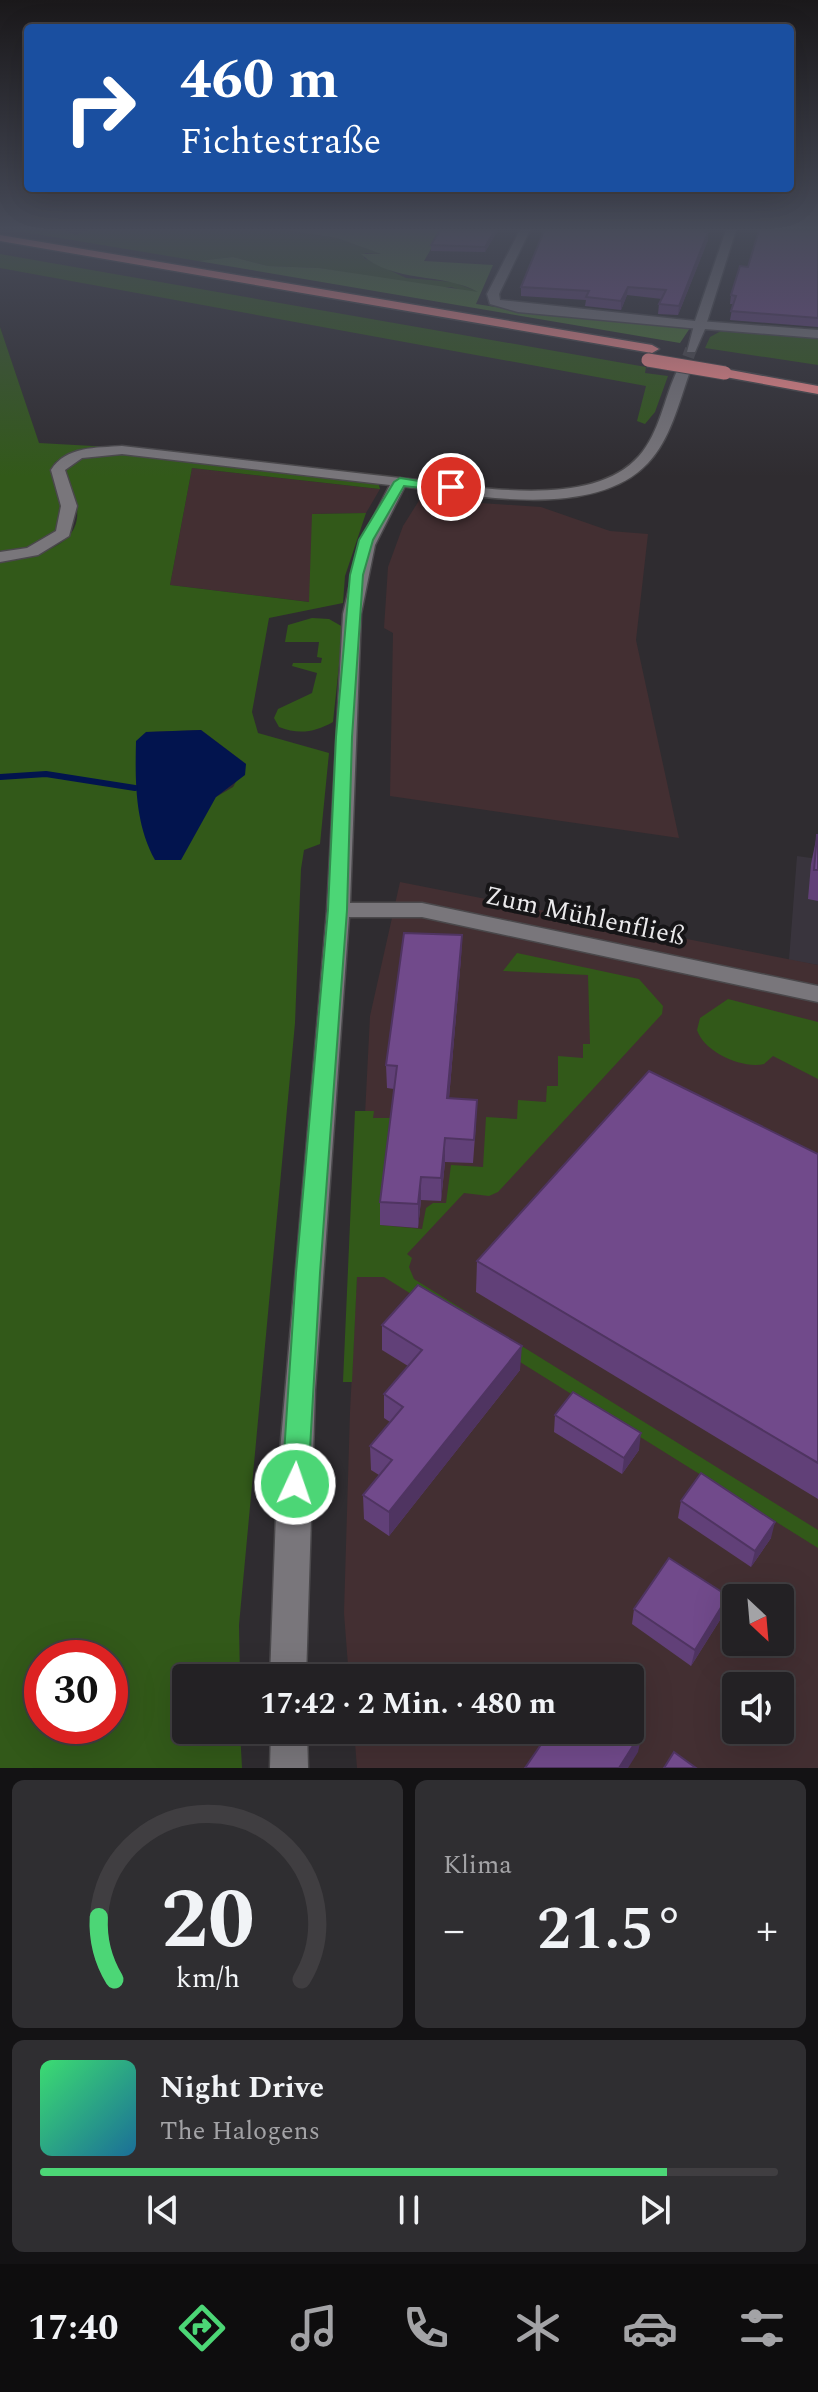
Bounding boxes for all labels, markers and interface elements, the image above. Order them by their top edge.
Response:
text: 460 m [180,38,339,123]
icon: right [48,56,152,160]
text: Fichtestraße [180,115,381,170]
pin [417,453,485,521]
icon: arrive [429,465,473,509]
street label: Zum Mühlenfließ [482,875,689,957]
position arrow [253,1442,337,1526]
north arrow [722,1584,794,1656]
map controls [722,1584,794,1744]
speed limit sign: 30 [24,1640,128,1744]
button: sound [722,1672,794,1744]
text: 17:42 · 2 Min. · 480 m [260,1681,556,1727]
text: Klima [443,1845,512,1885]
text: 20 [161,1858,254,1985]
text: 21.5° [537,1884,684,1976]
text: − [443,1897,465,1964]
text: + [756,1897,778,1964]
text: km/h [175,1957,240,2000]
text: Night Drive [160,2065,324,2111]
text: The Halogens [160,2111,320,2151]
icon: previous [141,2188,185,2232]
icon: pause [387,2188,431,2232]
icon: next [633,2188,677,2232]
icon: directions [174,2300,230,2356]
icon: music [286,2300,342,2356]
icon: phone [398,2300,454,2356]
icon: climate [510,2300,566,2356]
icon: car [622,2300,678,2356]
icon: filters [734,2300,790,2356]
text: 17:40 [28,2301,118,2356]

